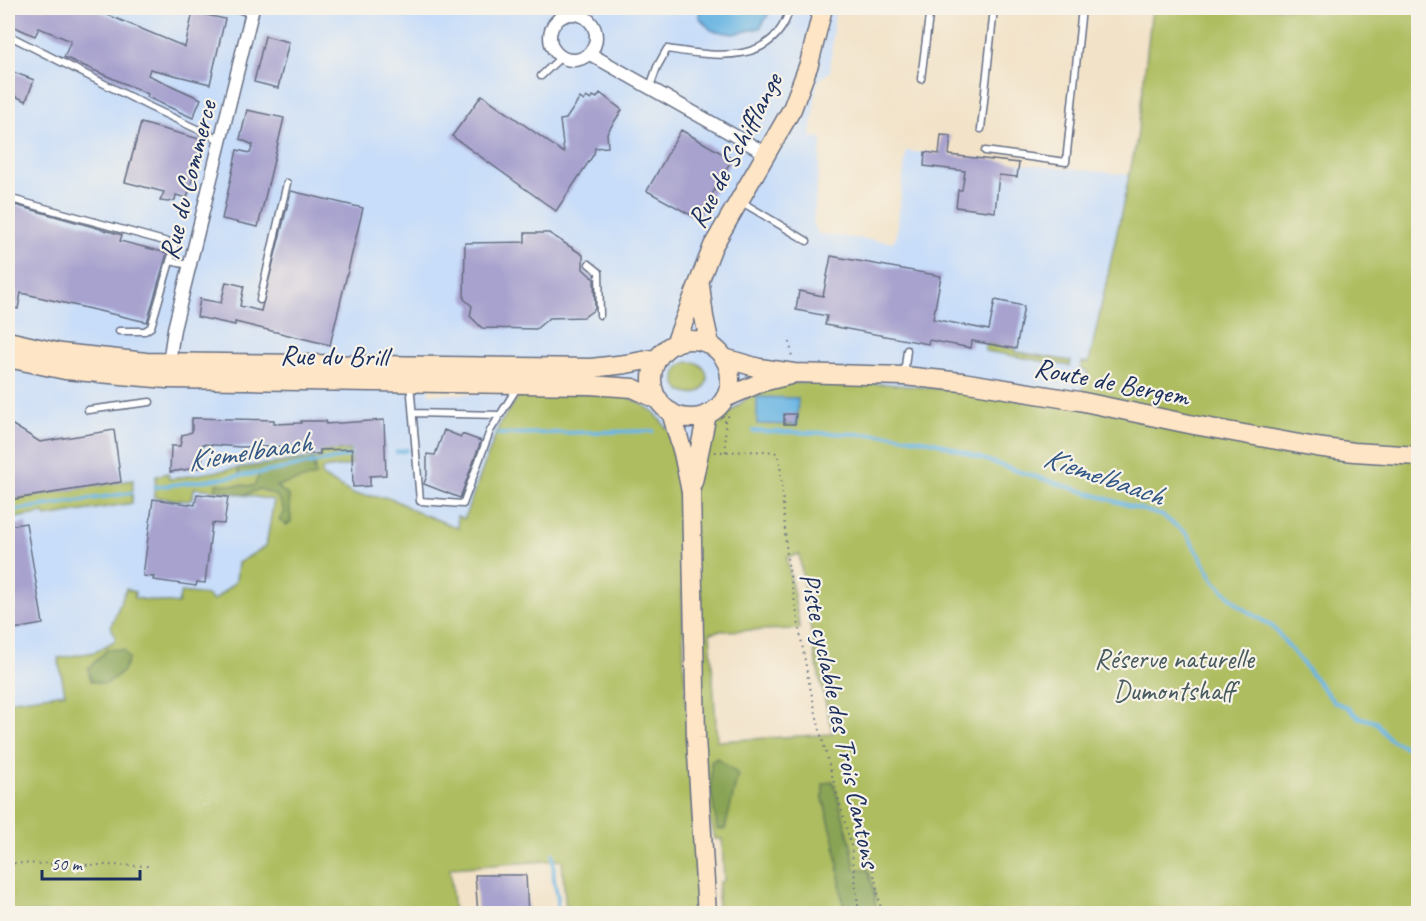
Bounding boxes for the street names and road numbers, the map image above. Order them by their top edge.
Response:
street label: Rue de Schifflange [679,65,791,234]
street label: Rue du Commerce [151,95,225,263]
street label: Rue du Brill [280,337,394,374]
street label: Route de Bergem [1032,349,1194,414]
street label: Piste cyclable des Trois Cantons [792,570,889,873]

